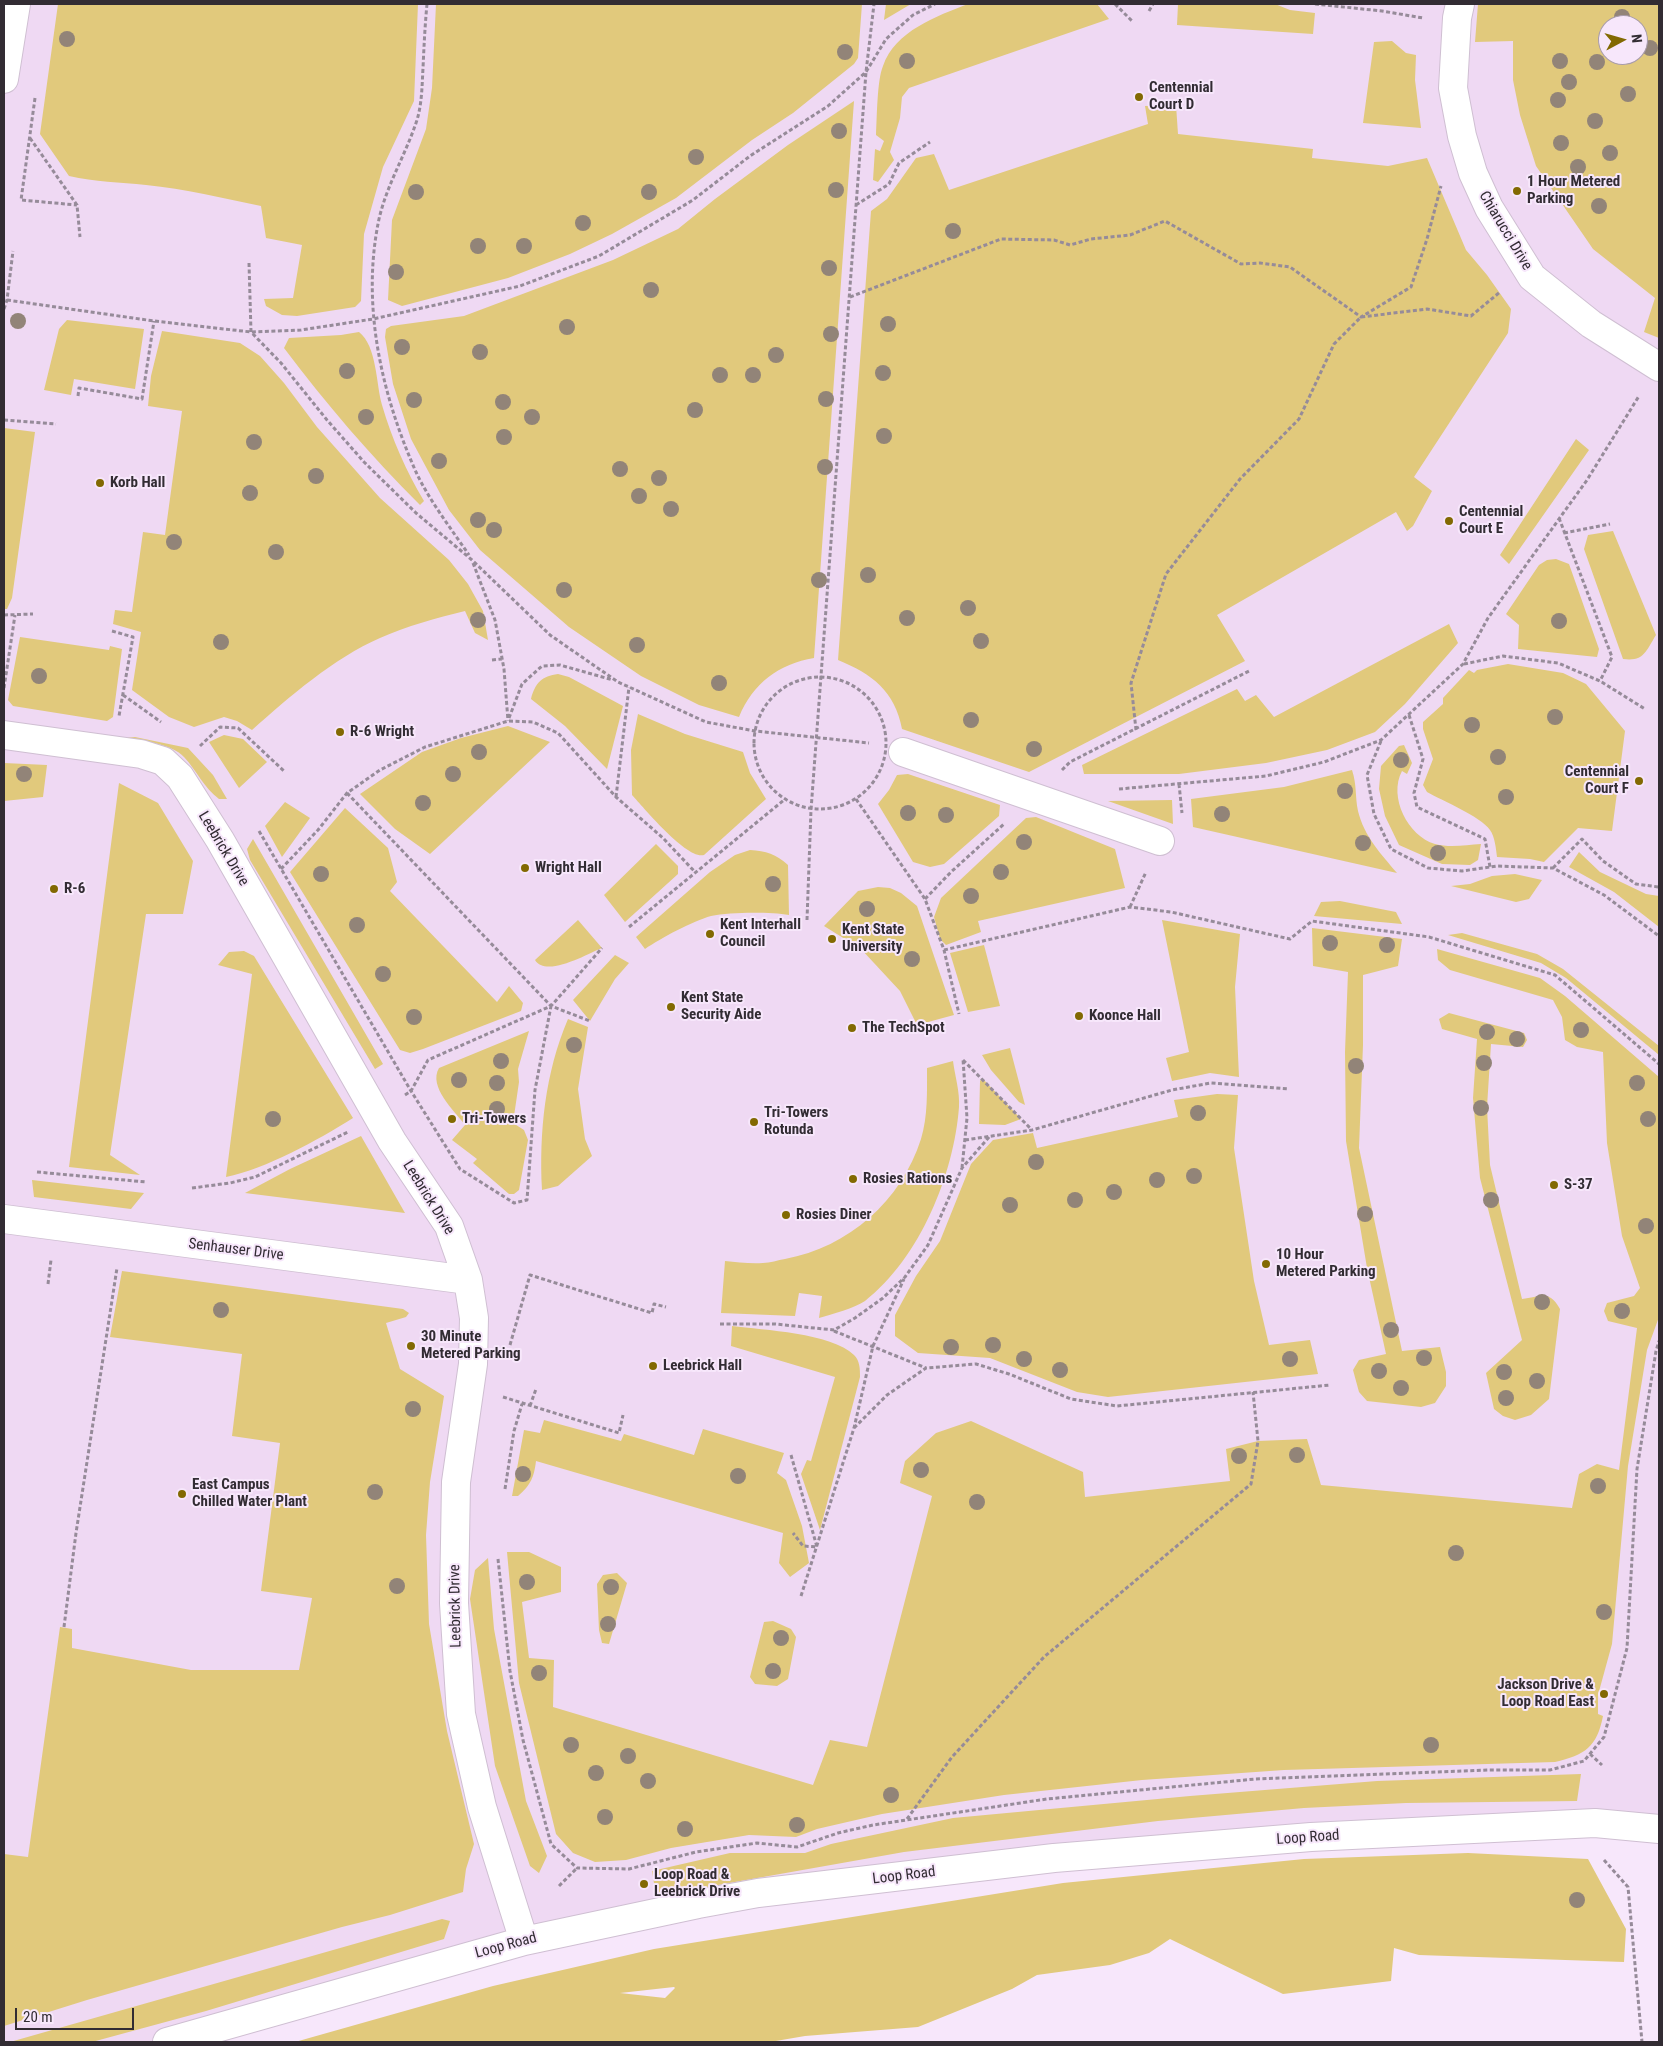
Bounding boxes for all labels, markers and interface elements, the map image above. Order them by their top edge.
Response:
north arrow [1598,15,1648,65]
text: N [1629,33,1645,44]
place label: Centennial Court D [1149,79,1213,114]
marker: Centennial Court D [1133,91,1145,103]
place label: 1 Hour Metered Parking [1527,173,1620,208]
marker: 1 Hour Metered Parking [1511,185,1523,197]
street label: Chiarucci Drive [1474,188,1536,274]
place label: Korb Hall [110,474,165,492]
marker: Korb Hall [94,477,106,489]
place label: Centennial Court E [1459,503,1523,538]
marker: Centennial Court E [1443,515,1455,527]
place label: R-6 Wright [350,723,414,741]
marker: R-6 Wright [334,726,346,738]
place label: Centennial Court F [1565,763,1629,798]
marker: Centennial Court F [1633,775,1645,787]
street label: Leebrick Drive [194,809,252,889]
place label: Wright Hall [535,859,602,877]
marker: Wright Hall [519,862,531,874]
place label: R-6 [64,880,85,898]
marker: R-6 [48,883,60,895]
place label: Kent Interhall Council [720,916,801,951]
place label: Kent State University [842,921,904,956]
marker: Kent Interhall Council [704,928,716,940]
marker: Kent State University [826,933,838,945]
place label: Kent State Security Aide [681,989,761,1024]
marker: Kent State Security Aide [665,1001,677,1013]
place label: Koonce Hall [1089,1007,1161,1025]
marker: Koonce Hall [1073,1010,1085,1022]
place label: The TechSpot [862,1019,945,1037]
marker: The TechSpot [846,1022,858,1034]
place label: Tri-Towers Rotunda [764,1104,828,1139]
place label: Tri-Towers [462,1110,526,1128]
marker: Tri-Towers [446,1113,458,1125]
marker: Tri-Towers Rotunda [748,1116,760,1128]
street label: Leebrick Drive [398,1158,458,1238]
place label: Rosies Rations [863,1170,952,1188]
marker: Rosies Rations [847,1173,859,1185]
place label: S-37 [1564,1176,1593,1194]
marker: S-37 [1548,1179,1560,1191]
place label: Rosies Diner [796,1206,872,1224]
marker: Rosies Diner [780,1209,792,1221]
street label: Senhauser Drive [187,1235,285,1265]
place label: 10 Hour Metered Parking [1276,1246,1376,1281]
marker: 10 Hour Metered Parking [1260,1258,1272,1270]
place label: 30 Minute Metered Parking [421,1328,521,1363]
marker: 30 Minute Metered Parking [405,1340,417,1352]
place label: Leebrick Hall [663,1357,742,1375]
marker: Leebrick Hall [647,1360,659,1372]
place label: East Campus Chilled Water Plant [192,1476,307,1511]
marker: East Campus Chilled Water Plant [176,1488,188,1500]
street label: Leebrick Drive [446,1564,466,1648]
place label: Jackson Drive & Loop Road East [1497,1676,1594,1711]
marker: Jackson Drive & Loop Road East [1598,1688,1610,1700]
street label: Loop Road [1276,1827,1340,1849]
street label: Loop Road [872,1863,936,1889]
place label: Loop Road & Leebrick Drive [654,1866,740,1901]
marker: Loop Road & Leebrick Drive [638,1878,650,1890]
street label: Loop Road [473,1929,539,1963]
scale bar [18,1998,136,2030]
text: 20 m [23,2008,53,2026]

